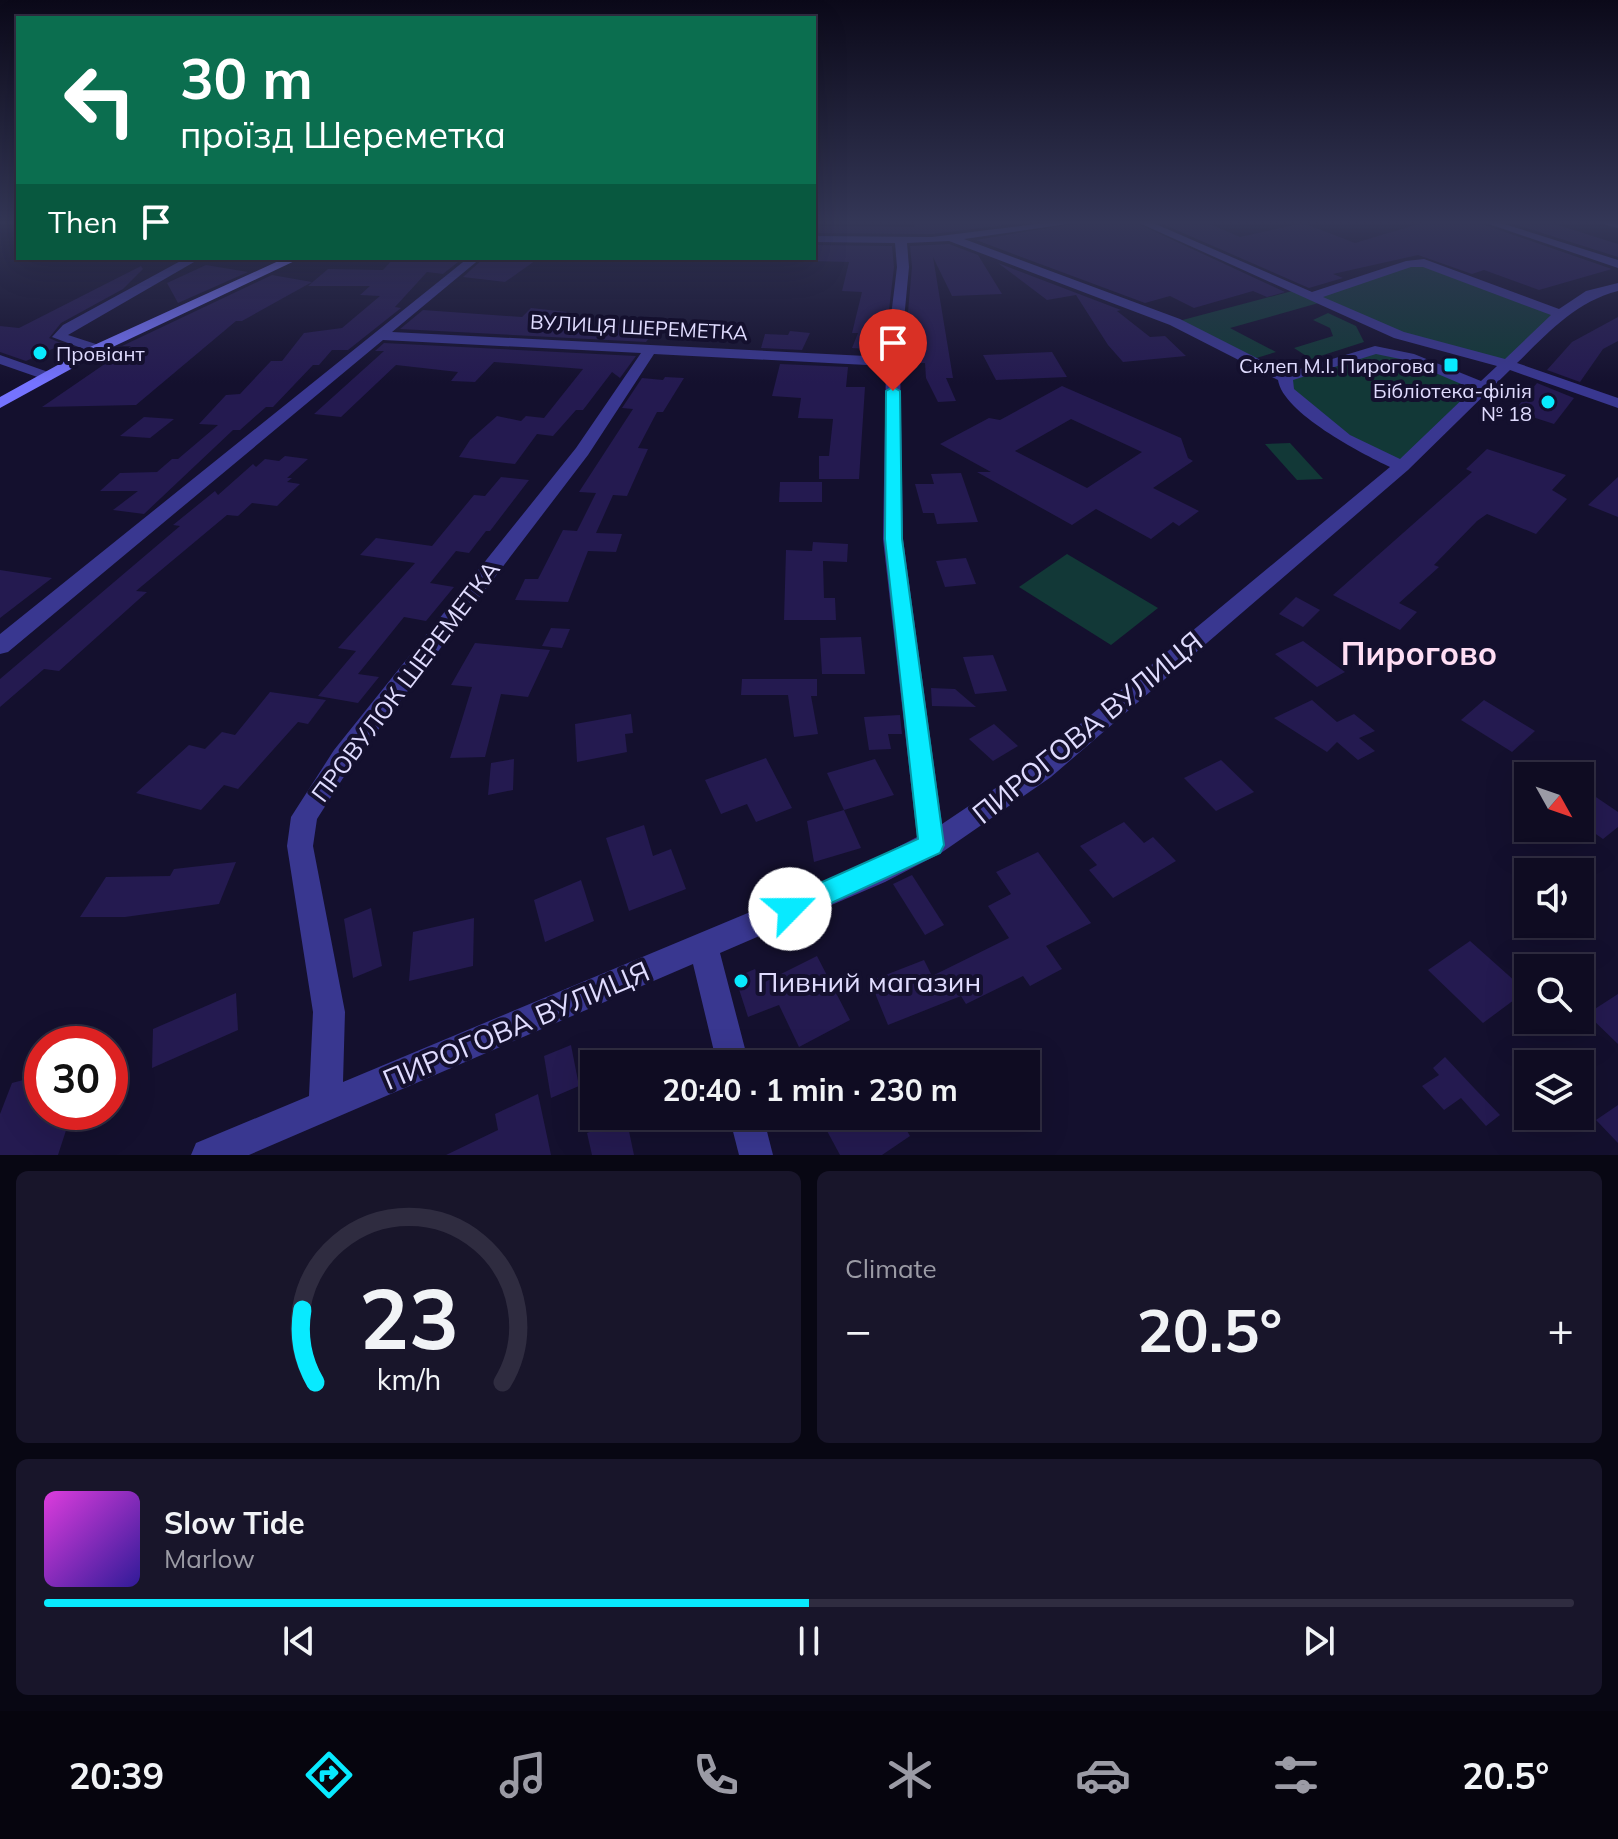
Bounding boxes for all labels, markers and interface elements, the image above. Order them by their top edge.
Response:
text: 30 m [180,43,313,113]
icon: left [48,48,152,152]
text: проїзд Шереметка [180,112,506,157]
icon: arrive [134,200,178,244]
text: Then [48,203,118,241]
street label: ВУЛИЦЯ ШЕРЕМЕТКА [530,309,749,345]
pin [859,309,927,391]
icon: arrive [871,321,915,365]
place label: Провіант [56,341,145,366]
marker: Провіант [31,344,49,362]
place label: Склеп М.І. Пирогова [1239,353,1435,378]
marker: Склеп М.І. Пирогова [1442,356,1460,374]
place label: Бібліотека-філія № 18 [1373,378,1532,426]
marker: Бібліотека-філія № 18 [1539,393,1557,411]
street label: ПРОВУЛОК ШЕРЕМЕТКА [304,554,506,808]
street label: ПИРОГОВА ВУЛИЦЯ [965,623,1209,831]
district label: Пирогово [1341,633,1497,673]
north arrow [1514,762,1594,842]
map controls [1514,762,1594,1130]
button: sound [1514,858,1594,938]
position arrow [748,867,832,951]
street label: ПИРОГОВА ВУЛИЦЯ [377,953,655,1097]
button: search [1514,954,1594,1034]
place label: Пивний магазин [757,964,981,999]
marker: Пивний магазин [732,972,750,990]
speed limit sign: 30 [24,1026,128,1130]
button: layers [1514,1050,1594,1130]
text: 20:40 · 1 min · 230 m [662,1071,958,1109]
text: Climate [845,1252,937,1285]
text: 23 [359,1265,458,1370]
text: 20.5° [1137,1292,1282,1367]
text: − [845,1302,871,1357]
text: + [1548,1302,1574,1357]
text: km/h [376,1361,441,1397]
text: Slow Tide [164,1504,305,1542]
text: Marlow [164,1542,255,1575]
icon: previous [277,1619,321,1663]
icon: pause [787,1619,831,1663]
icon: next [1297,1619,1341,1663]
icon: directions [301,1747,357,1803]
icon: music [495,1747,551,1803]
icon: phone [688,1747,744,1803]
icon: climate [882,1747,938,1803]
icon: car [1075,1747,1131,1803]
icon: filters [1268,1747,1324,1803]
text: 20:39 [69,1753,164,1798]
text: 20.5° [1462,1753,1549,1798]

